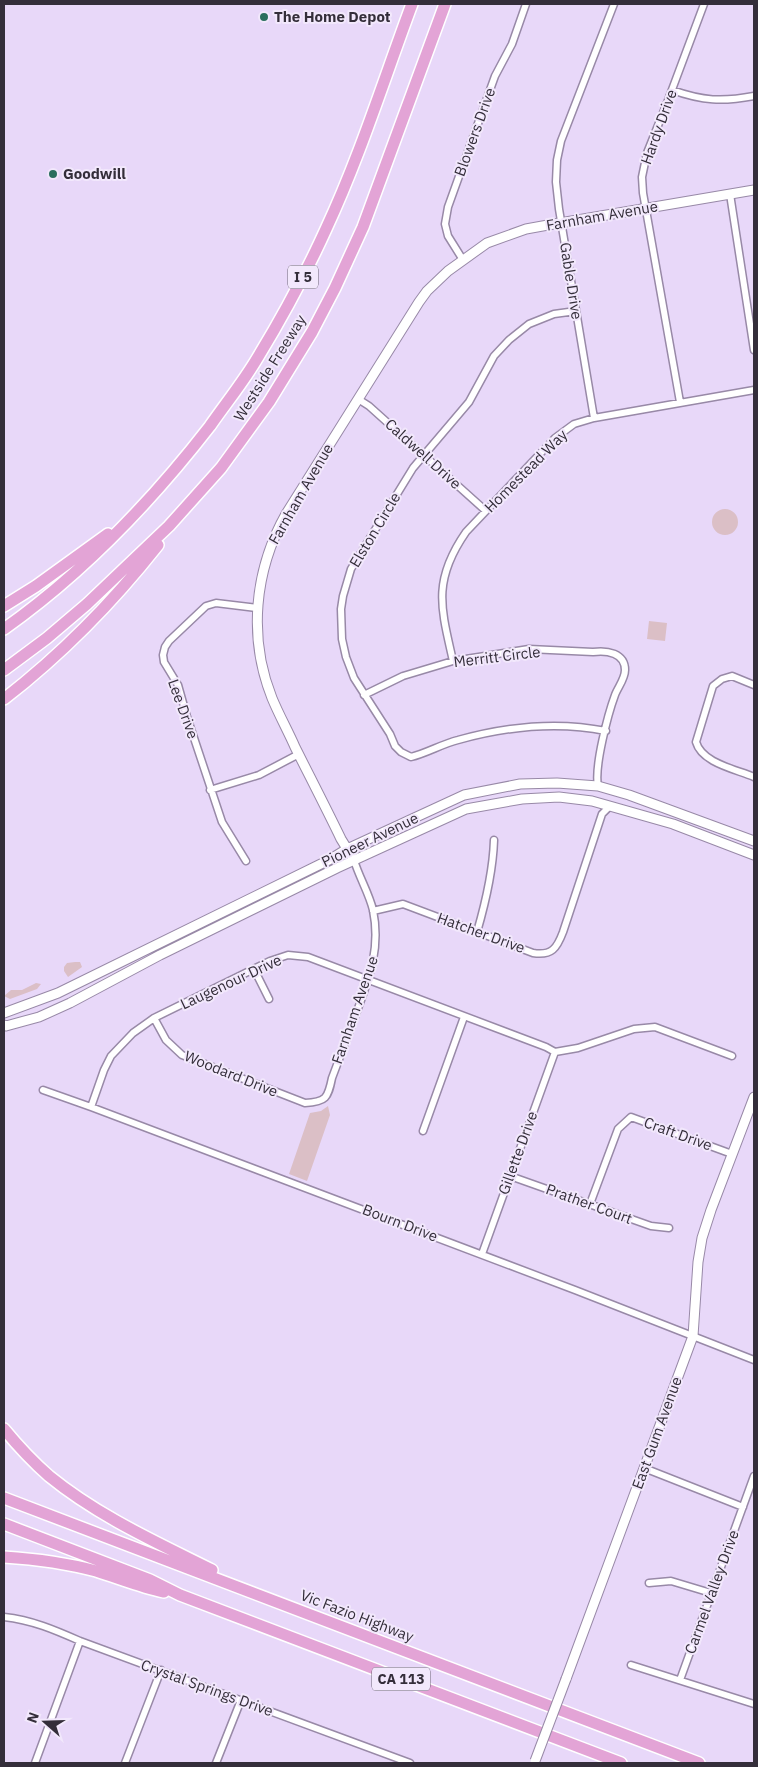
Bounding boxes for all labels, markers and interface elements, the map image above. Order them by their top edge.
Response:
place label: The Home Depot [274,7,391,26]
marker: The Home Depot [258,11,270,23]
street label: Blowers Drive [450,85,499,179]
street label: Hardy Drive [636,87,681,167]
place label: Goodwill [63,164,126,183]
marker: Goodwill [47,168,59,180]
street label: Farnham Avenue [545,196,659,235]
street label: Gable Drive [556,241,587,321]
road number: I 5 [288,266,318,288]
street label: Westside Freeway [229,311,310,425]
street label: Caldwell Drive [381,414,465,493]
street label: Homestead Way [480,425,572,516]
street label: Farnham Avenue [264,440,337,547]
street label: Elston Circle [345,489,404,571]
street label: Merritt Circle [452,642,542,671]
street label: Lee Drive [164,676,203,741]
street label: Pioneer Avenue [318,808,421,871]
street label: Hatcher Drive [435,908,528,957]
street label: Laugenour Drive [177,950,284,1013]
street label: Farnham Avenue [327,953,382,1066]
street label: Woodard Drive [182,1046,281,1101]
street label: Gillette Drive [494,1109,541,1197]
street label: Craft Drive [641,1112,715,1155]
street label: Prather Court [543,1179,635,1228]
street label: Bourn Drive [360,1199,441,1246]
street label: East Gum Avenue [627,1374,686,1492]
street label: Carmel Valley Drive [680,1527,743,1656]
street label: Vic Fazio Highway [298,1585,417,1646]
street label: Crystal Springs Drive [138,1655,276,1720]
road number: CA 113 [372,1668,430,1690]
north arrow [20,1697,70,1747]
text: N [23,1710,43,1725]

